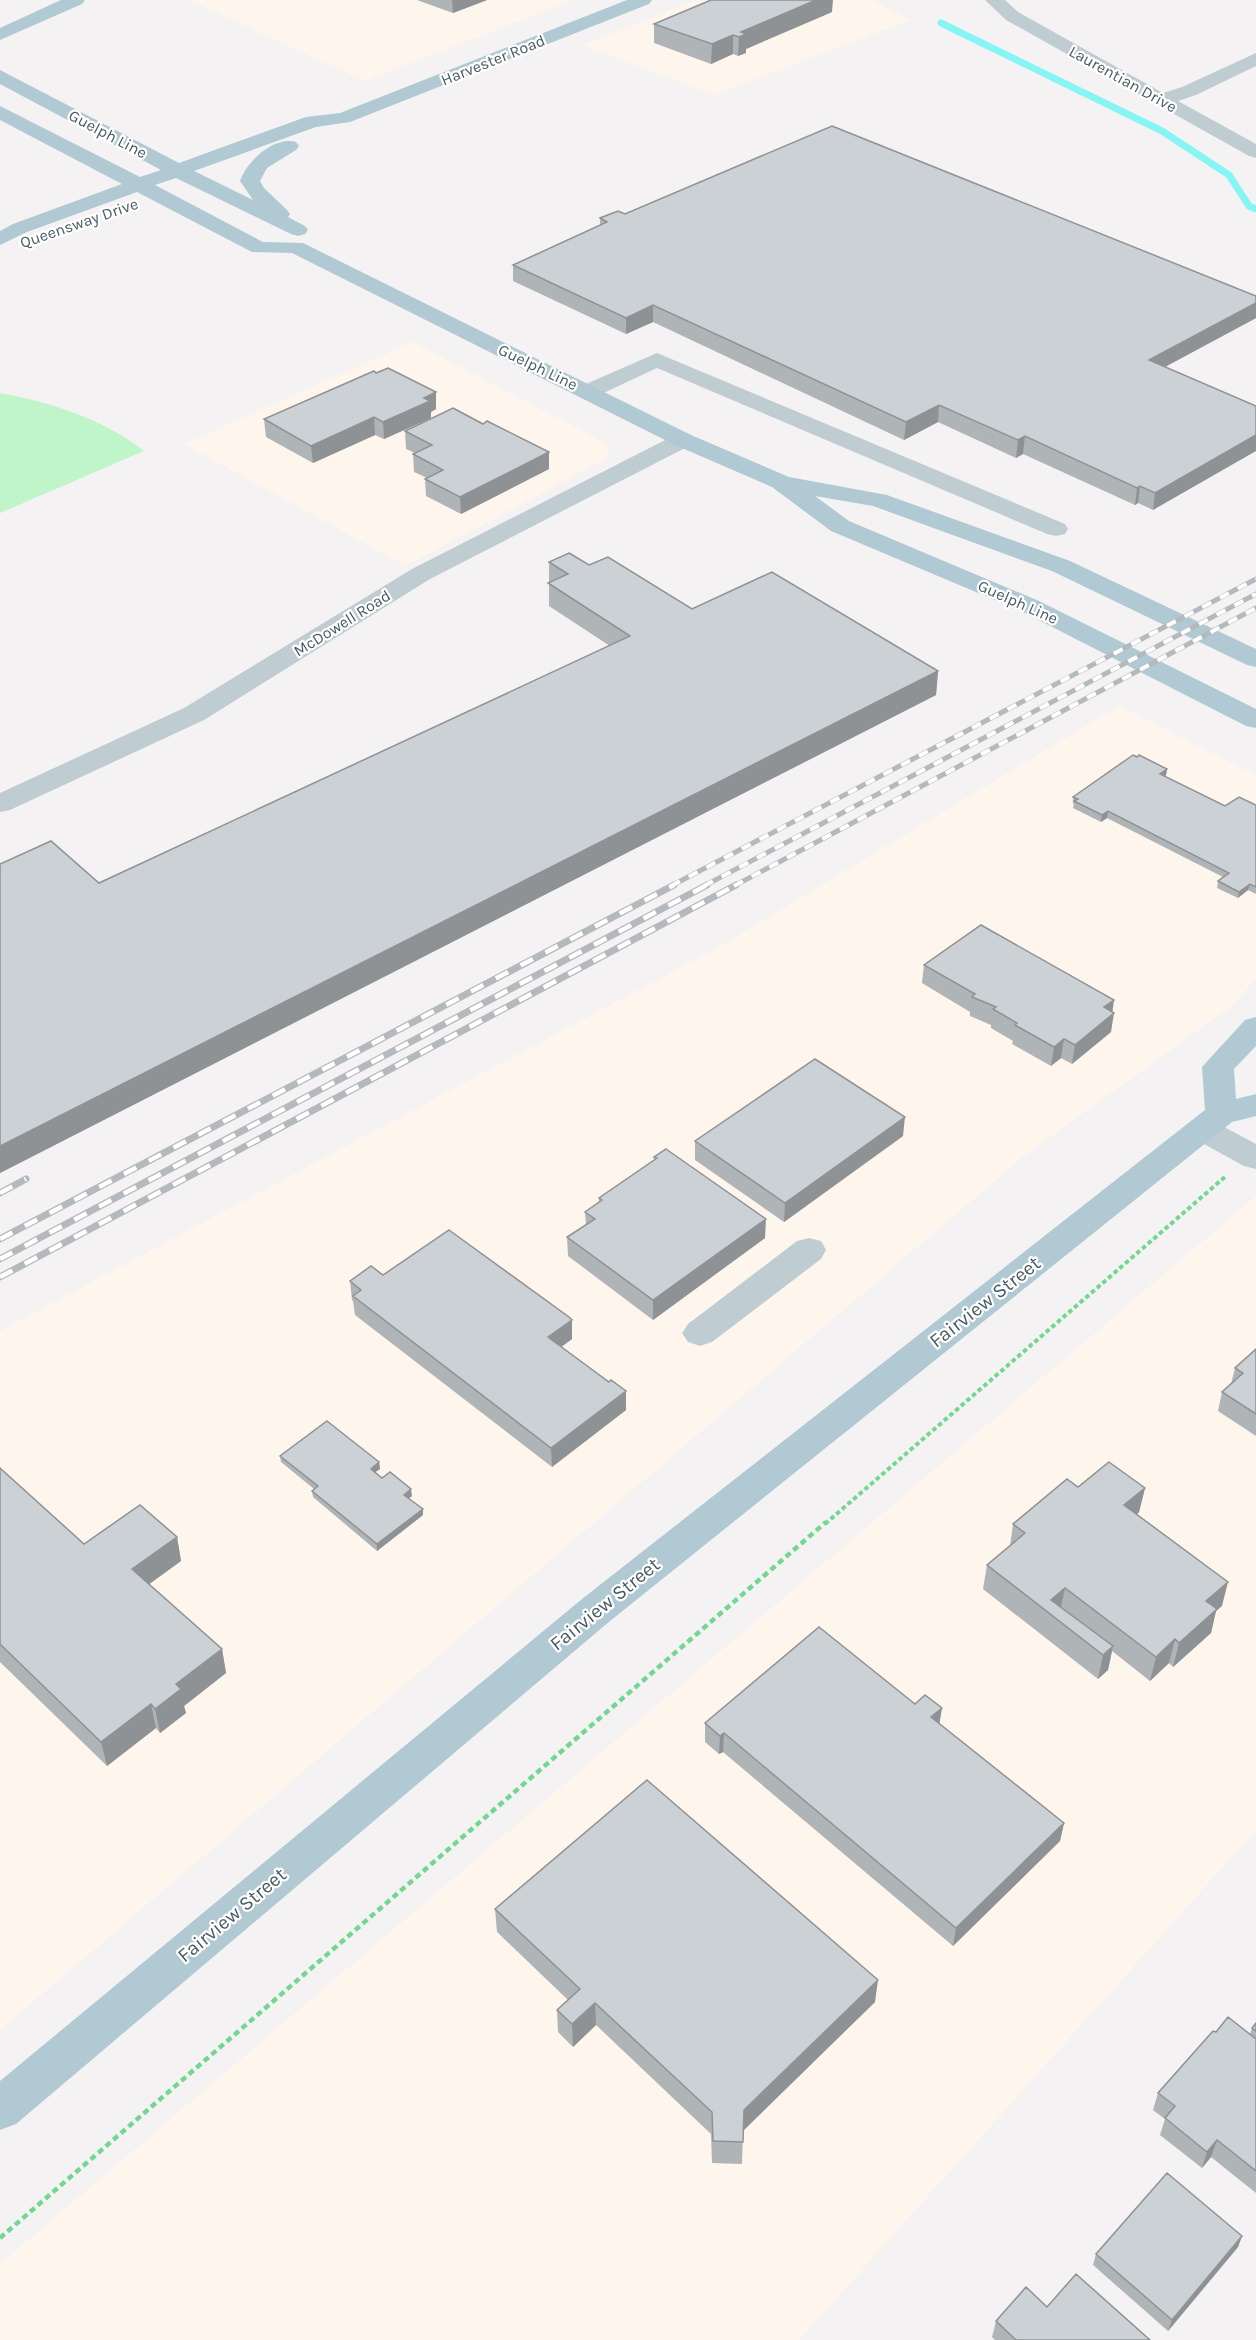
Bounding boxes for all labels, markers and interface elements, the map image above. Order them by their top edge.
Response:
street label: Harvester Road [438,30,548,90]
street label: Laurentian Drive [1066,42,1180,116]
street label: Guelph Line [66,106,150,162]
street label: Queensway Drive [17,194,141,252]
street label: Guelph Line [495,340,581,394]
street label: Guelph Line [975,576,1061,628]
street label: McDowell Road [290,586,394,660]
street label: Fairview Street [925,1251,1045,1353]
street label: Fairview Street [545,1552,665,1655]
street label: Fairview Street [173,1863,291,1967]

